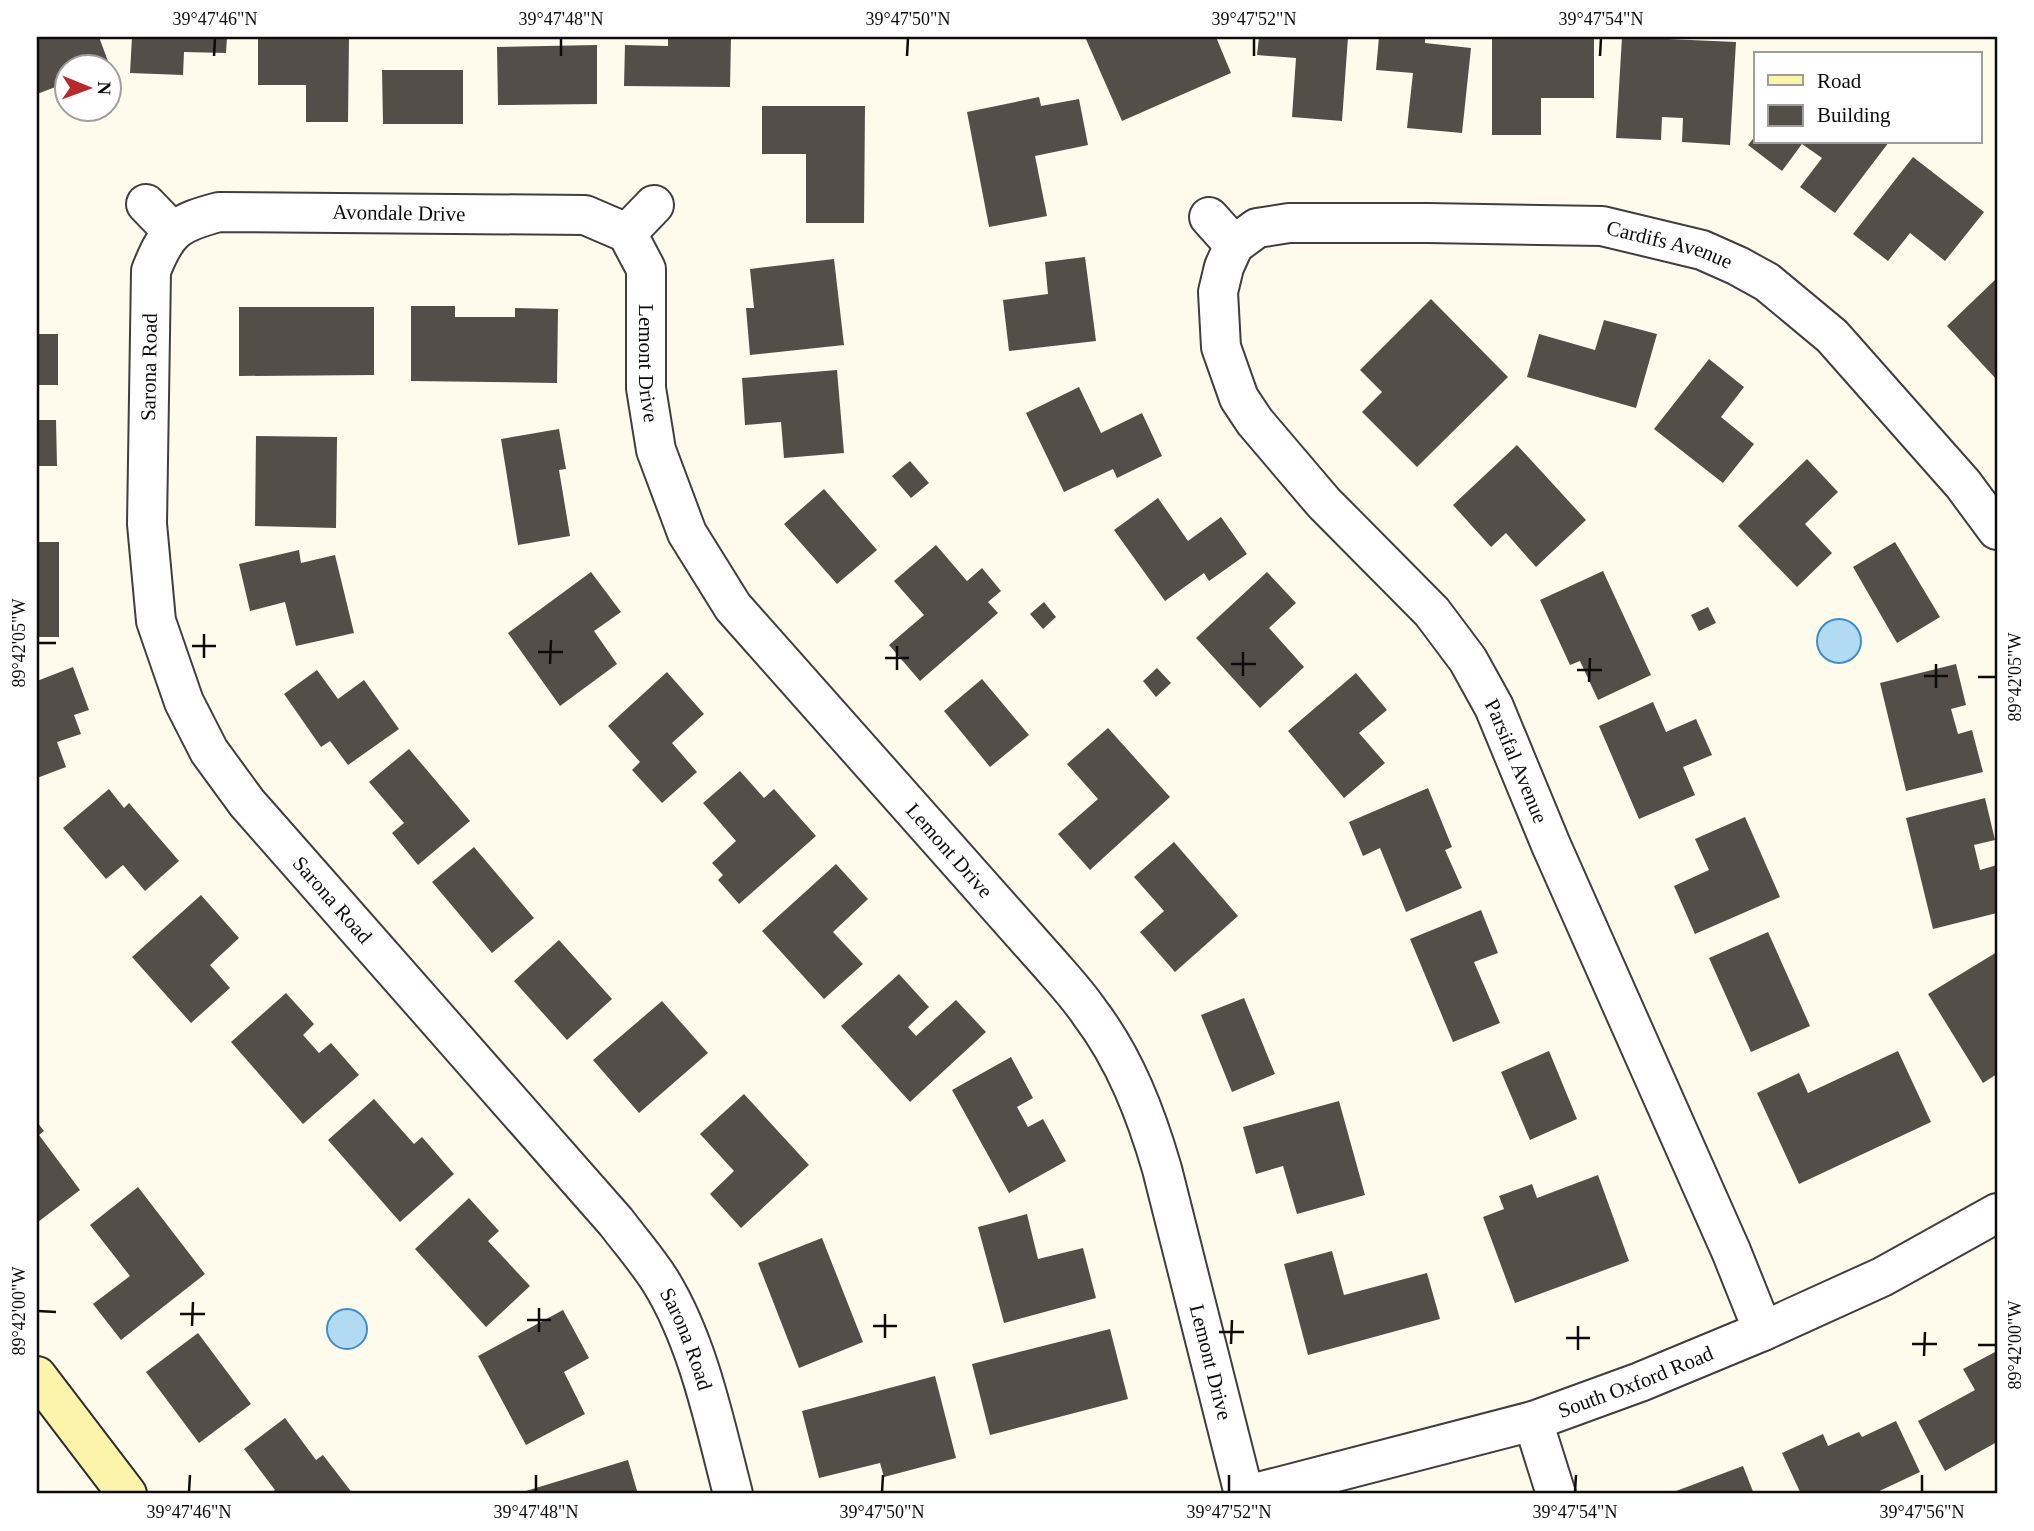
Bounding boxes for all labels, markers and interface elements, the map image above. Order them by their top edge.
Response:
text: 39°47'46"N [173,9,257,29]
text: 39°47'48"N [519,9,603,29]
text: 39°47'50"N [866,9,950,29]
text: 39°47'52"N [1212,9,1296,29]
text: 39°47'54"N [1559,9,1643,29]
north arrow [52,52,122,122]
legend [1754,52,1982,144]
text: Road [1817,69,1862,93]
text: N [94,81,115,96]
text: Building [1817,103,1891,127]
street label: Avondale Drive [332,200,466,226]
street label: Cardifs Avenue [1604,216,1736,274]
street label: Lemont Drive [634,304,663,424]
street label: Sarona Road [136,312,162,421]
text: 89°42'05"W [9,599,29,687]
text: 89°42'05"W [2005,633,2025,721]
street label: Parsifal Avenue [1480,695,1553,827]
street label: Lemont Drive [901,798,998,903]
street label: Sarona Road [288,851,377,949]
text: 89°42'00"W [9,1267,29,1355]
street label: Sarona Road [655,1284,717,1393]
text: 89°42'00"W [2005,1301,2025,1389]
street label: Lemont Drive [1185,1302,1237,1423]
street label: South Oxford Road [1555,1341,1717,1423]
text: 39°47'46"N [147,1502,231,1522]
text: 39°47'48"N [494,1502,578,1522]
text: 39°47'50"N [840,1502,924,1522]
text: 39°47'52"N [1187,1502,1271,1522]
text: 39°47'54"N [1533,1502,1617,1522]
text: 39°47'56"N [1880,1502,1964,1522]

